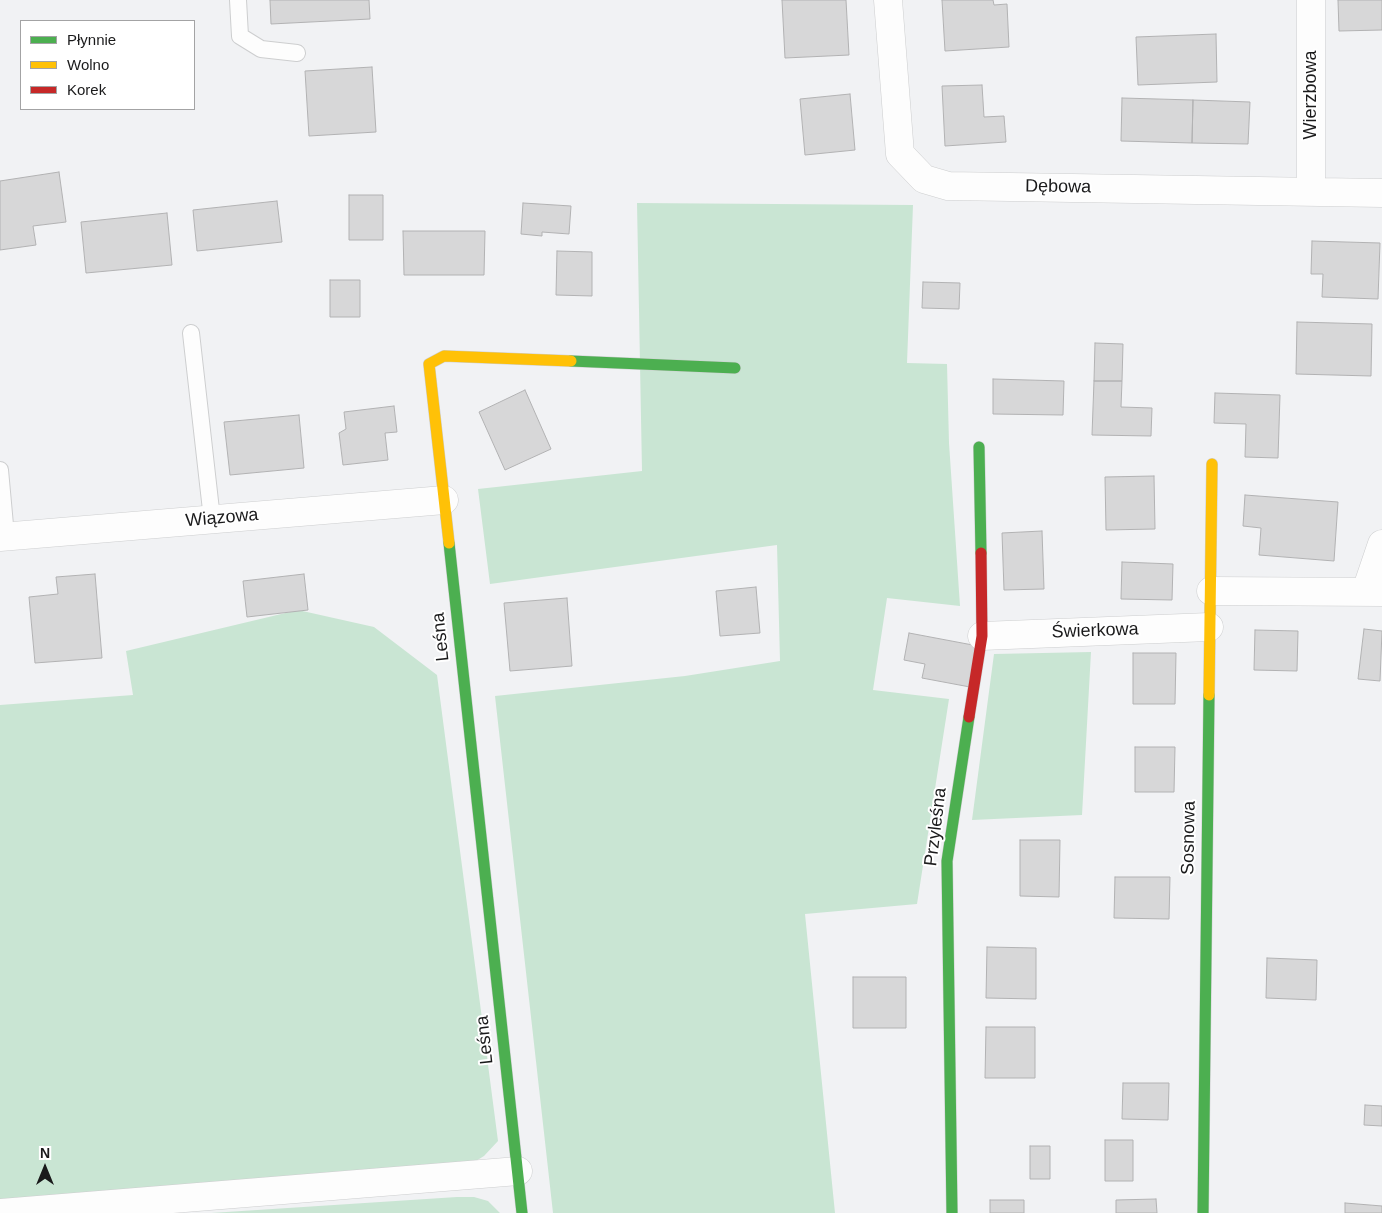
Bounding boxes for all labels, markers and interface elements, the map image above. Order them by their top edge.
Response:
legend [20,20,195,110]
text: Płynnie [67,31,116,48]
street label: Wierzbowa [1300,50,1322,140]
text: Wolno [67,56,109,73]
text: Korek [67,81,106,98]
street label: Dębowa [1025,176,1091,198]
street label: Wiązowa [185,504,259,532]
street label: Leśna [428,611,454,663]
street label: Świerkowa [1051,619,1139,643]
street label: Przyleśna [920,786,952,868]
street label: Sosnowa [1178,801,1200,875]
street label: Leśna [472,1014,498,1066]
north arrow [20,1143,70,1193]
text: N [40,1145,50,1161]

